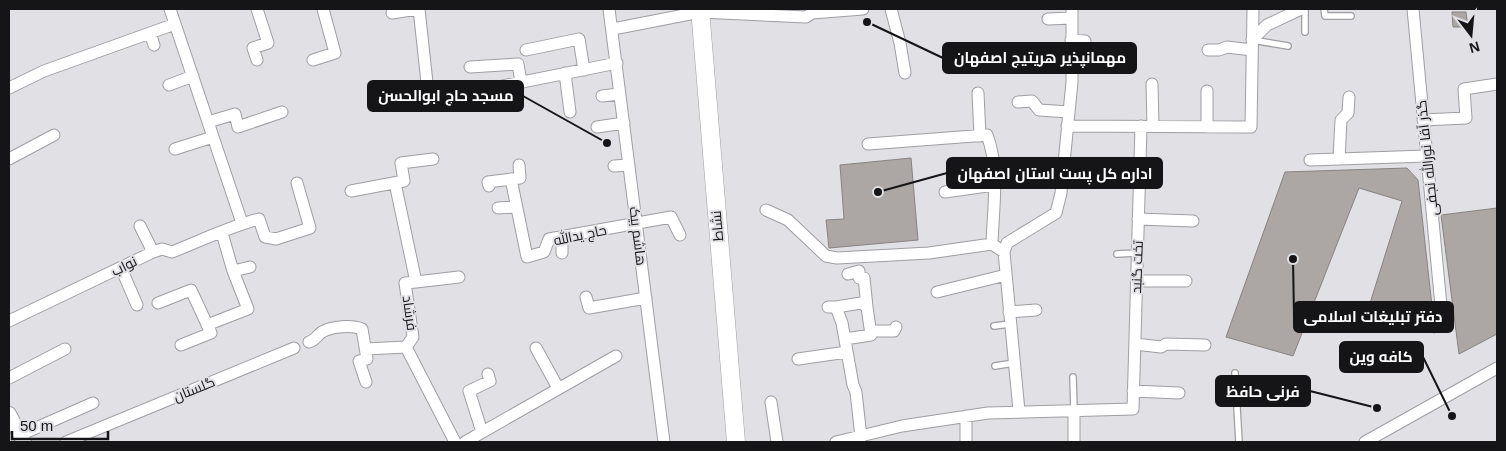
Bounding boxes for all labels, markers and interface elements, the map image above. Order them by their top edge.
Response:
north arrow [1446,10,1496,60]
text: N [1468,38,1482,57]
callout: مهمانپذیر هریتیج اصفهان [943,43,1136,73]
text: مهمانپذیر هریتیج اصفهان [954,49,1126,68]
callout: مسجد حاج ابوالحسن [368,81,523,111]
text: مسجد حاج ابوالحسن [378,87,514,106]
street label: گذر آقا نورالله نجفی [1412,99,1441,217]
callout: اداره کل پست استان اصفهان [947,158,1162,188]
text: اداره کل پست استان اصفهان [958,165,1152,185]
street label: هاشم بیک [624,206,650,267]
street label: نشاط [708,210,726,242]
street label: حاج یدالله [552,221,608,249]
street label: تخت گنبد [1128,240,1146,294]
street label: نواب [109,253,139,279]
street label: فرشاد [400,294,420,332]
callout: دفتر تبلیغات اسلامی [1294,302,1453,332]
text: دفتر تبلیغات اسلامی [1303,308,1443,326]
callout: کافه وین [1340,342,1423,372]
text: کافه وین [1349,348,1413,366]
street label: گلستان [171,373,217,405]
callout: فرنی حافظ [1216,376,1310,406]
text: فرنی حافظ [1226,383,1300,401]
scale bar [12,408,109,440]
text: 50 m [20,417,53,434]

